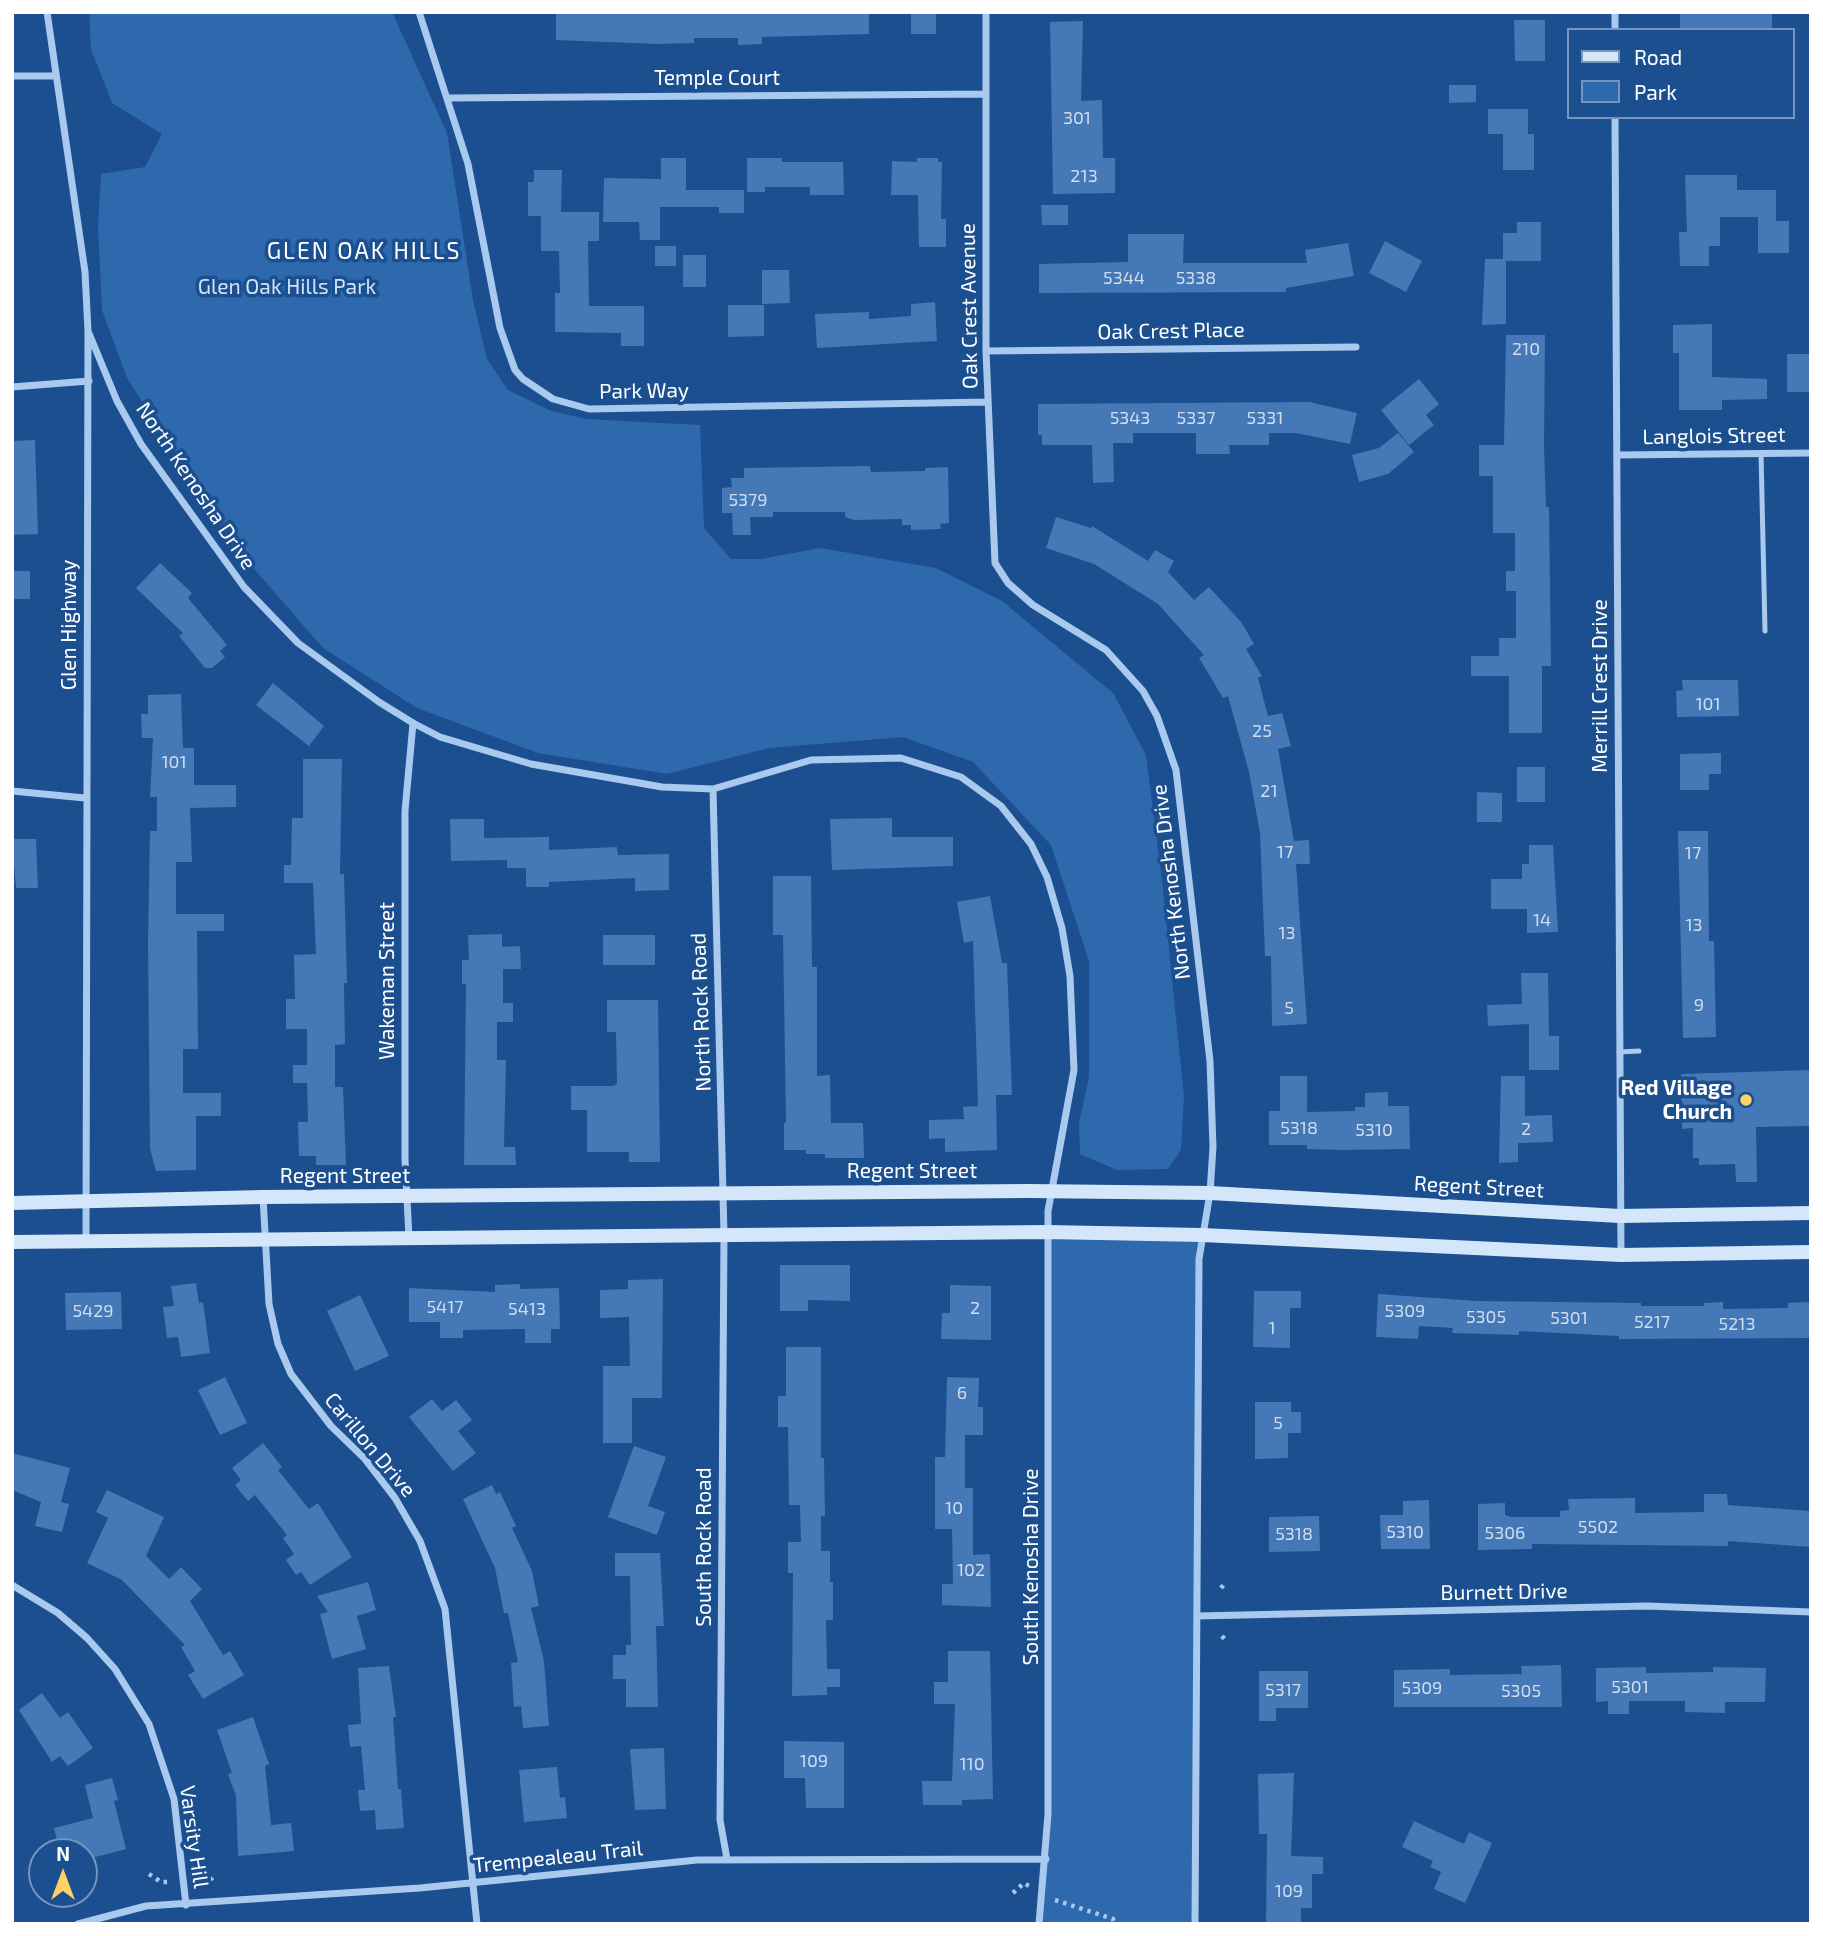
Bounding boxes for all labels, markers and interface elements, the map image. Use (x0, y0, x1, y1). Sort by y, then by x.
legend (1568, 28, 1795, 119)
text: Road (1634, 44, 1682, 69)
street label: Temple Court (654, 65, 780, 91)
text: Park (1634, 79, 1677, 104)
house number: 301 (1063, 107, 1091, 129)
house number: 213 (1070, 165, 1098, 187)
street label: Oak Crest Avenue (955, 223, 983, 389)
district label: GLEN OAK HILLS (268, 237, 460, 265)
house number: 5344 (1103, 267, 1145, 289)
house number: 5338 (1176, 267, 1216, 289)
park label: Glen Oak Hills Park (198, 274, 376, 300)
street label: Oak Crest Place (1097, 317, 1245, 345)
house number: 210 (1512, 338, 1540, 360)
street label: Park Way (599, 378, 689, 404)
street label: North Kenosha Drive (131, 397, 261, 575)
house number: 5343 (1110, 407, 1150, 429)
house number: 5337 (1177, 407, 1215, 429)
house number: 5331 (1247, 407, 1283, 429)
street label: Langlois Street (1642, 422, 1786, 450)
house number: 5379 (728, 489, 768, 511)
street label: Glen Highway (56, 560, 82, 690)
street label: Merrill Crest Drive (1587, 599, 1613, 773)
house number: 101 (1695, 693, 1721, 715)
house number: 25 (1252, 720, 1272, 742)
house number: 101 (161, 751, 187, 773)
house number: 21 (1260, 780, 1278, 802)
street label: North Kenosha Drive (1147, 783, 1195, 981)
house number: 17 (1277, 841, 1293, 863)
house number: 17 (1685, 842, 1701, 864)
street label: Wakeman Street (374, 902, 400, 1060)
house number: 14 (1533, 909, 1551, 931)
house number: 13 (1685, 914, 1703, 936)
house number: 13 (1278, 922, 1296, 944)
street label: North Rock Road (686, 932, 716, 1092)
house number: 9 (1694, 994, 1704, 1016)
house number: 5 (1284, 997, 1294, 1019)
place label: Red Village Church (1621, 1075, 1732, 1125)
marker: Red Village Church (1738, 1092, 1754, 1108)
house number: 5318 (1280, 1117, 1318, 1139)
house number: 2 (1521, 1118, 1531, 1140)
house number: 5310 (1355, 1119, 1393, 1141)
street label: Regent Street (847, 1158, 977, 1184)
street label: Regent Street (280, 1163, 410, 1189)
street label: Regent Street (1413, 1171, 1545, 1203)
house number: 5417 (426, 1296, 464, 1318)
house number: 2 (970, 1297, 980, 1319)
house number: 5413 (508, 1298, 546, 1320)
house number: 5429 (72, 1300, 114, 1322)
house number: 5309 (1385, 1300, 1425, 1322)
house number: 5305 (1466, 1306, 1506, 1328)
house number: 5301 (1550, 1307, 1588, 1329)
house number: 5217 (1634, 1311, 1670, 1333)
house number: 5213 (1719, 1313, 1755, 1335)
house number: 1 (1268, 1317, 1276, 1339)
house number: 6 (957, 1382, 967, 1404)
street label: Carillon Drive (319, 1388, 421, 1502)
house number: 5 (1273, 1412, 1283, 1434)
street label: South Rock Road (691, 1467, 717, 1627)
street label: South Kenosha Drive (1018, 1468, 1044, 1666)
house number: 10 (945, 1497, 963, 1519)
house number: 5502 (1578, 1516, 1618, 1538)
house number: 5310 (1386, 1521, 1424, 1543)
house number: 5306 (1485, 1522, 1525, 1544)
house number: 5318 (1275, 1523, 1313, 1545)
house number: 102 (957, 1559, 985, 1581)
street label: Burnett Drive (1440, 1578, 1568, 1606)
house number: 5301 (1611, 1676, 1649, 1698)
house number: 5309 (1402, 1677, 1442, 1699)
house number: 5317 (1265, 1679, 1301, 1701)
house number: 5305 (1501, 1680, 1541, 1702)
house number: 109 (800, 1750, 828, 1772)
house number: 110 (959, 1753, 985, 1775)
street label: Varsity Hill (174, 1784, 214, 1890)
street label: Trempealeau Trail (472, 1836, 644, 1878)
north arrow (28, 1838, 98, 1908)
text: N (56, 1842, 70, 1865)
house number: 109 (1275, 1880, 1303, 1902)

